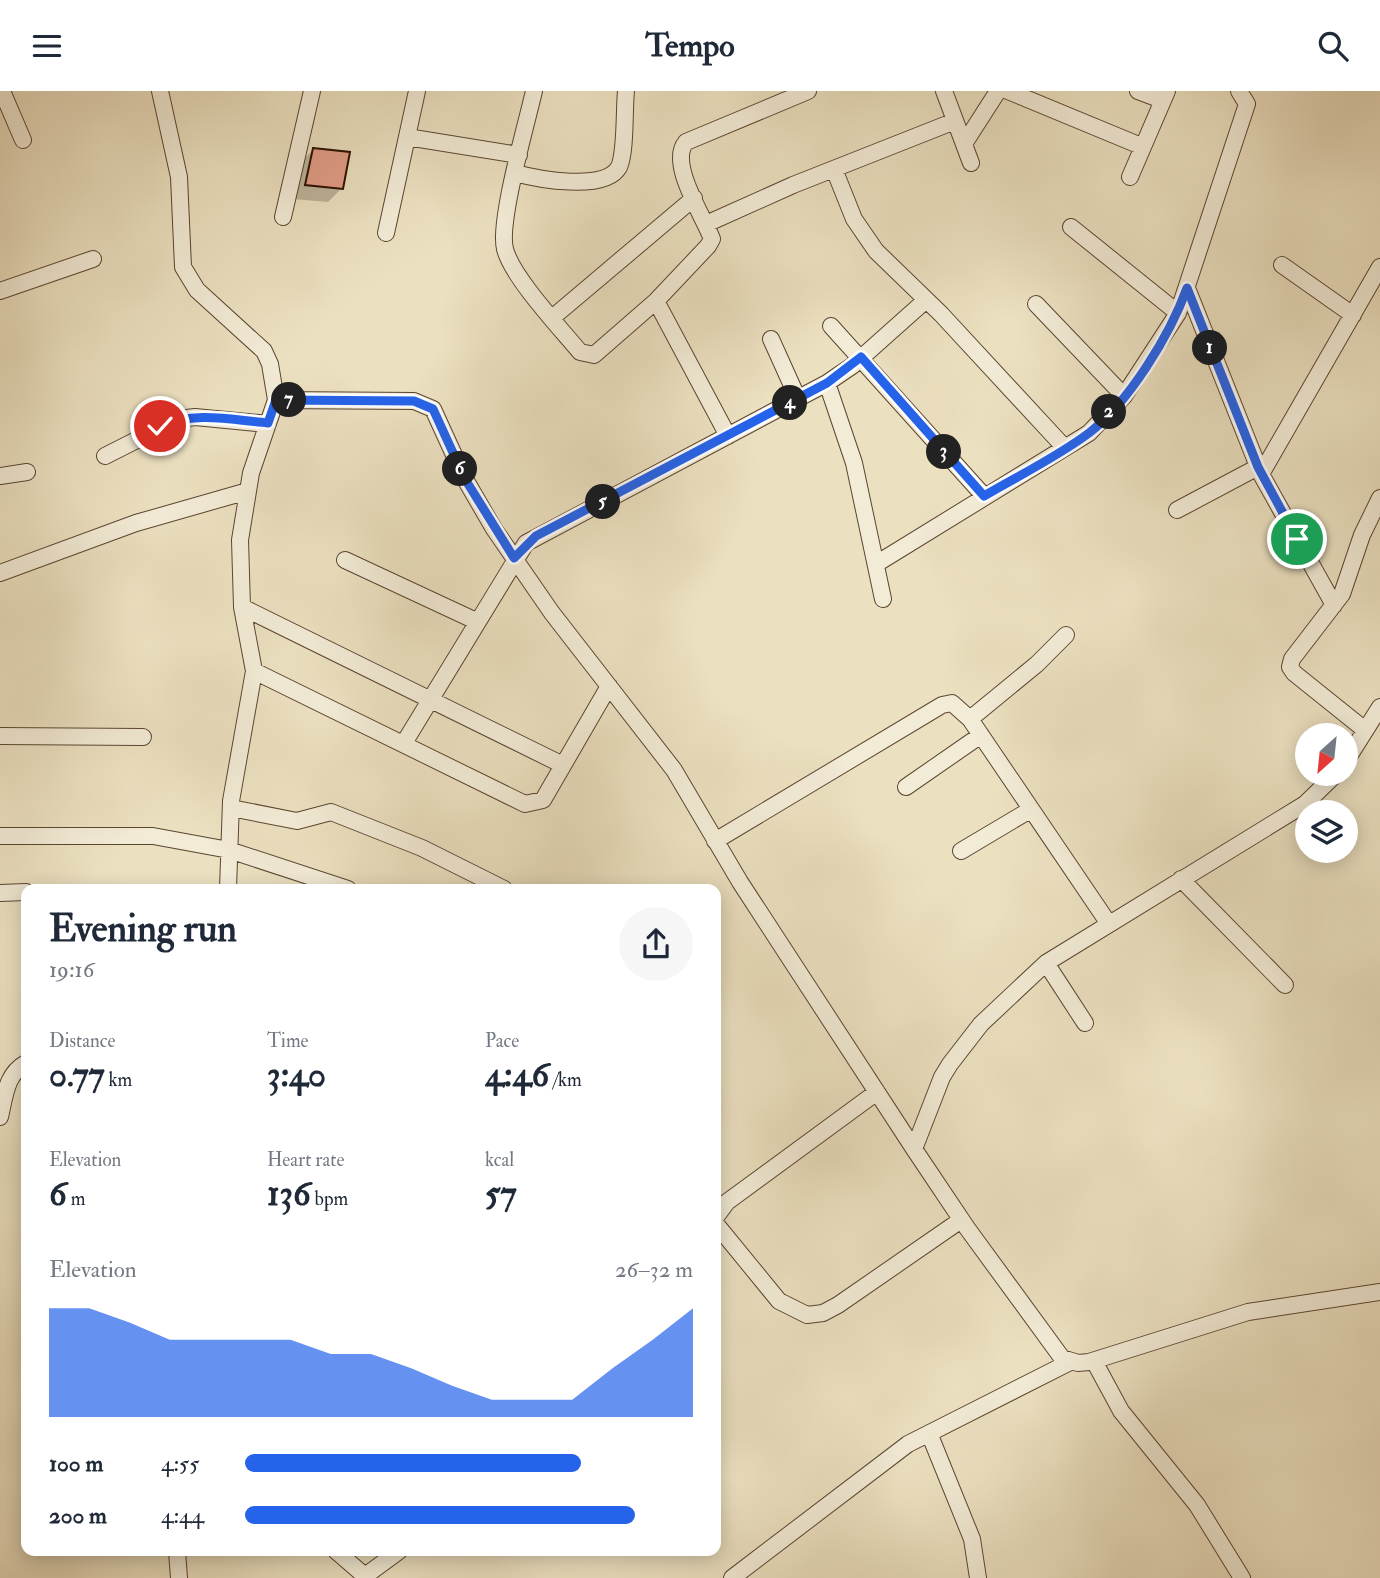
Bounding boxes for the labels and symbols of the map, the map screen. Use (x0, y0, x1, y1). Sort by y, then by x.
pin: 1 (1192, 331, 1228, 365)
pin: 7 (272, 383, 306, 417)
pin: 4 (772, 385, 808, 421)
pin: 2 (1092, 395, 1126, 429)
pin (130, 396, 190, 456)
pin: 3 (926, 435, 962, 469)
pin: 6 (442, 451, 477, 487)
pin: 5 (586, 485, 620, 519)
pin (1267, 509, 1327, 569)
north arrow (1295, 723, 1358, 786)

